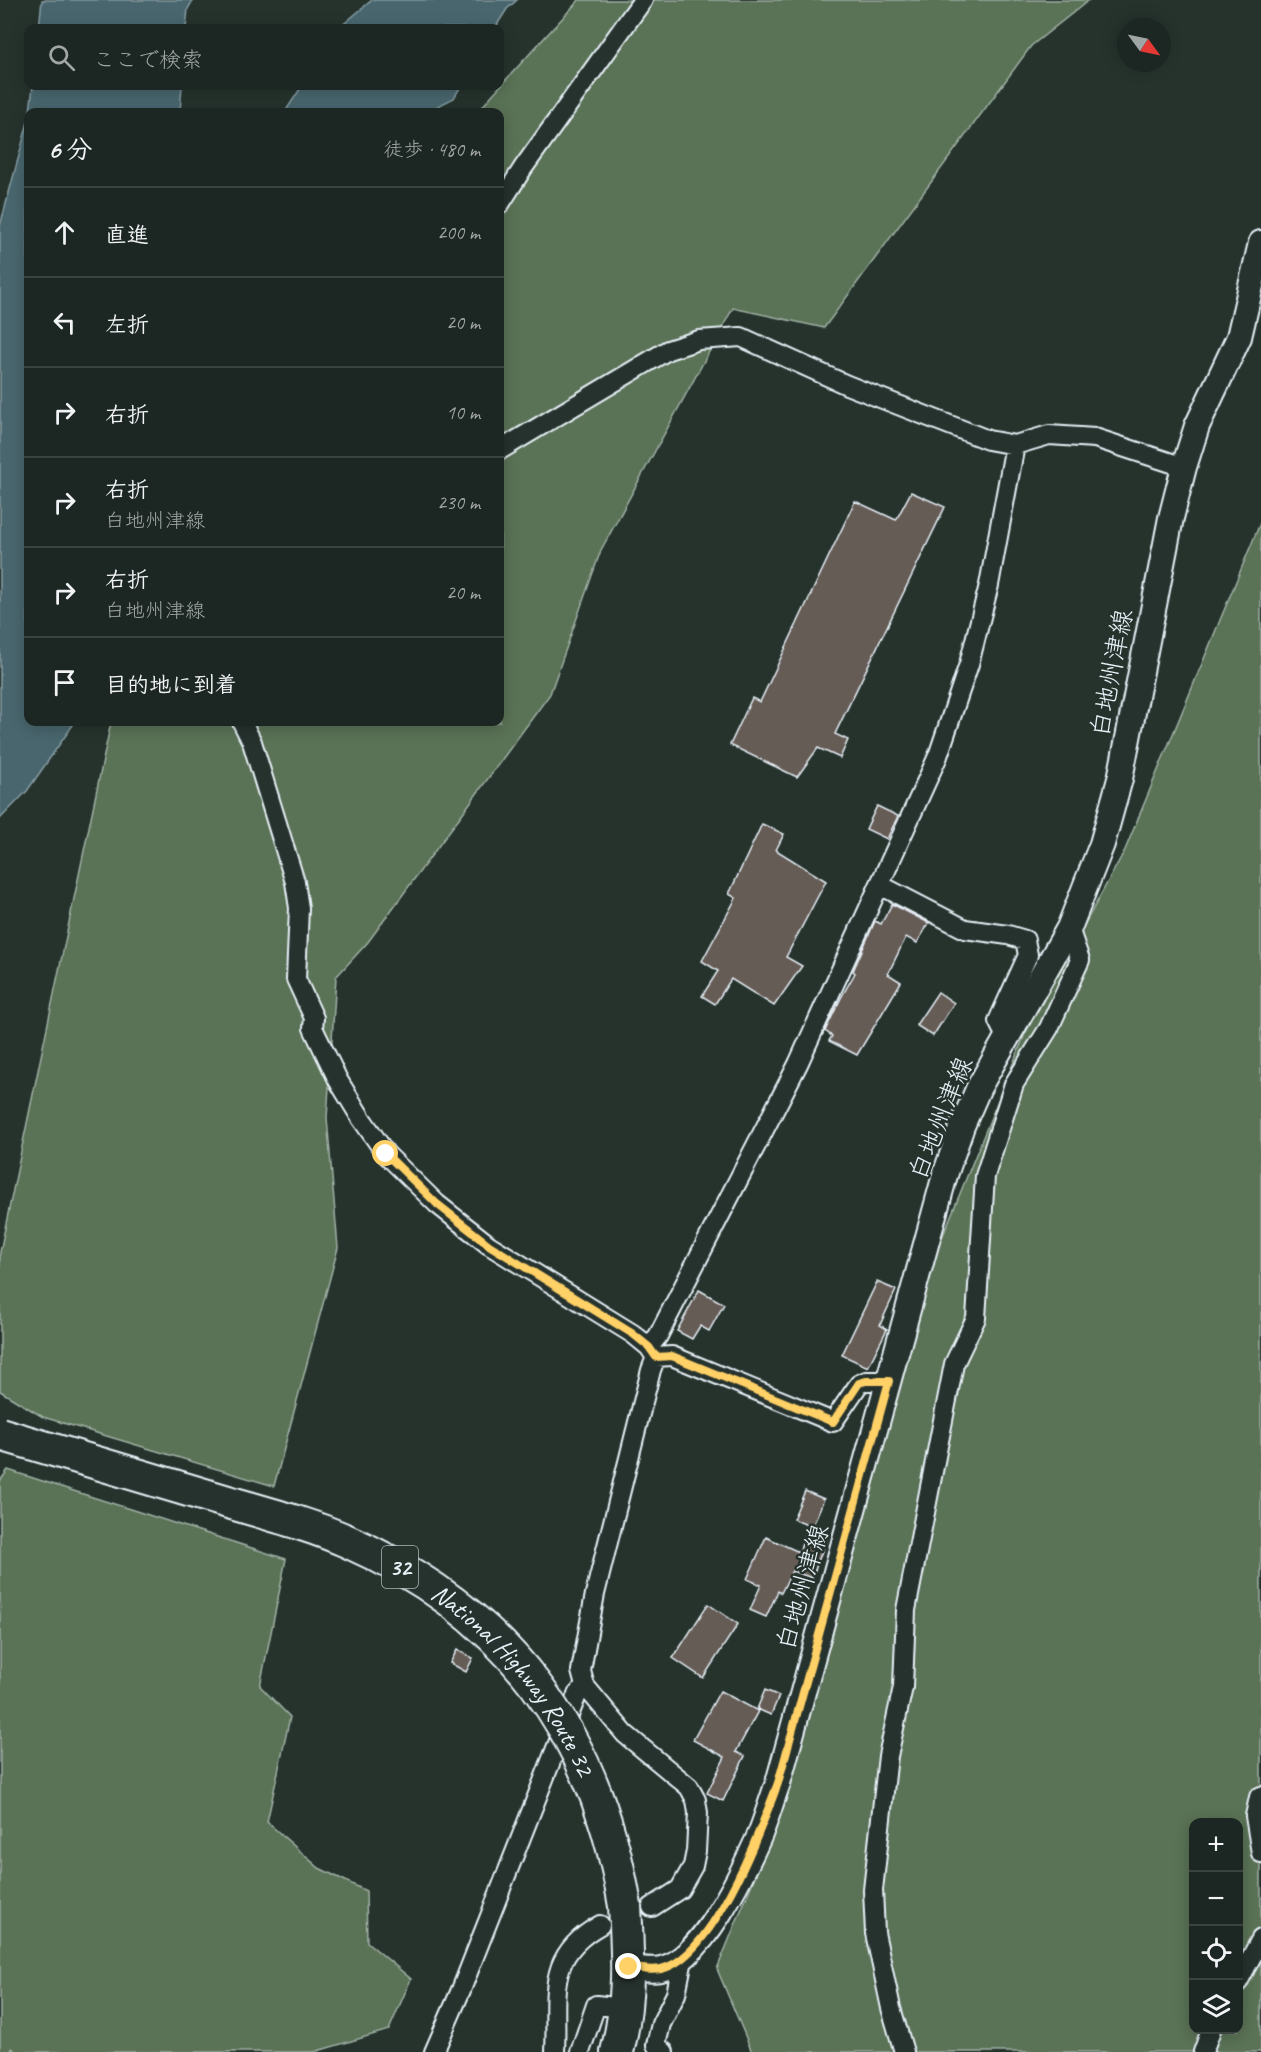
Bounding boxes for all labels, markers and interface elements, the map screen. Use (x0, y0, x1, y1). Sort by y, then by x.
north arrow (1117, 18, 1171, 72)
search box (24, 24, 504, 90)
icon: search (45, 41, 78, 74)
text: ここで検索 (93, 46, 203, 74)
text: 6 分 (48, 133, 93, 166)
text: 徒歩 · 480 m (384, 137, 480, 162)
icon: ahead (48, 216, 81, 249)
text: 200 m (437, 220, 480, 245)
text: 直進 (105, 221, 149, 249)
icon: left (48, 306, 81, 339)
text: 20 m (446, 310, 480, 335)
text: 左折 (105, 311, 149, 339)
icon: right (48, 396, 81, 429)
text: 10 m (446, 400, 480, 425)
text: 右折 (105, 401, 149, 429)
text: 右折 (105, 476, 149, 504)
icon: right (48, 486, 81, 519)
text: 230 m (437, 490, 480, 515)
text: 白地州津線 (105, 508, 205, 533)
text: 右折 (105, 566, 149, 594)
icon: right (48, 576, 81, 609)
text: 20 m (446, 580, 480, 605)
text: 白地州津線 (105, 598, 205, 623)
street label: 白地州津線 (1083, 606, 1140, 740)
icon: arrive (48, 666, 81, 699)
text: 目的地に到着 (105, 671, 237, 699)
street label: 白地州津線 (901, 1052, 980, 1185)
route start (372, 1140, 398, 1166)
street label: 白地州津線 (769, 1520, 836, 1654)
road number: 32 (382, 1546, 418, 1588)
street label: National Highway Route 32 (425, 1576, 603, 1783)
map controls (1189, 1818, 1243, 2034)
button: + (1189, 1818, 1243, 1872)
button: − (1189, 1872, 1243, 1926)
button: locate (1189, 1926, 1243, 1980)
route end (615, 1953, 641, 1979)
button: layers (1189, 1980, 1243, 2034)

